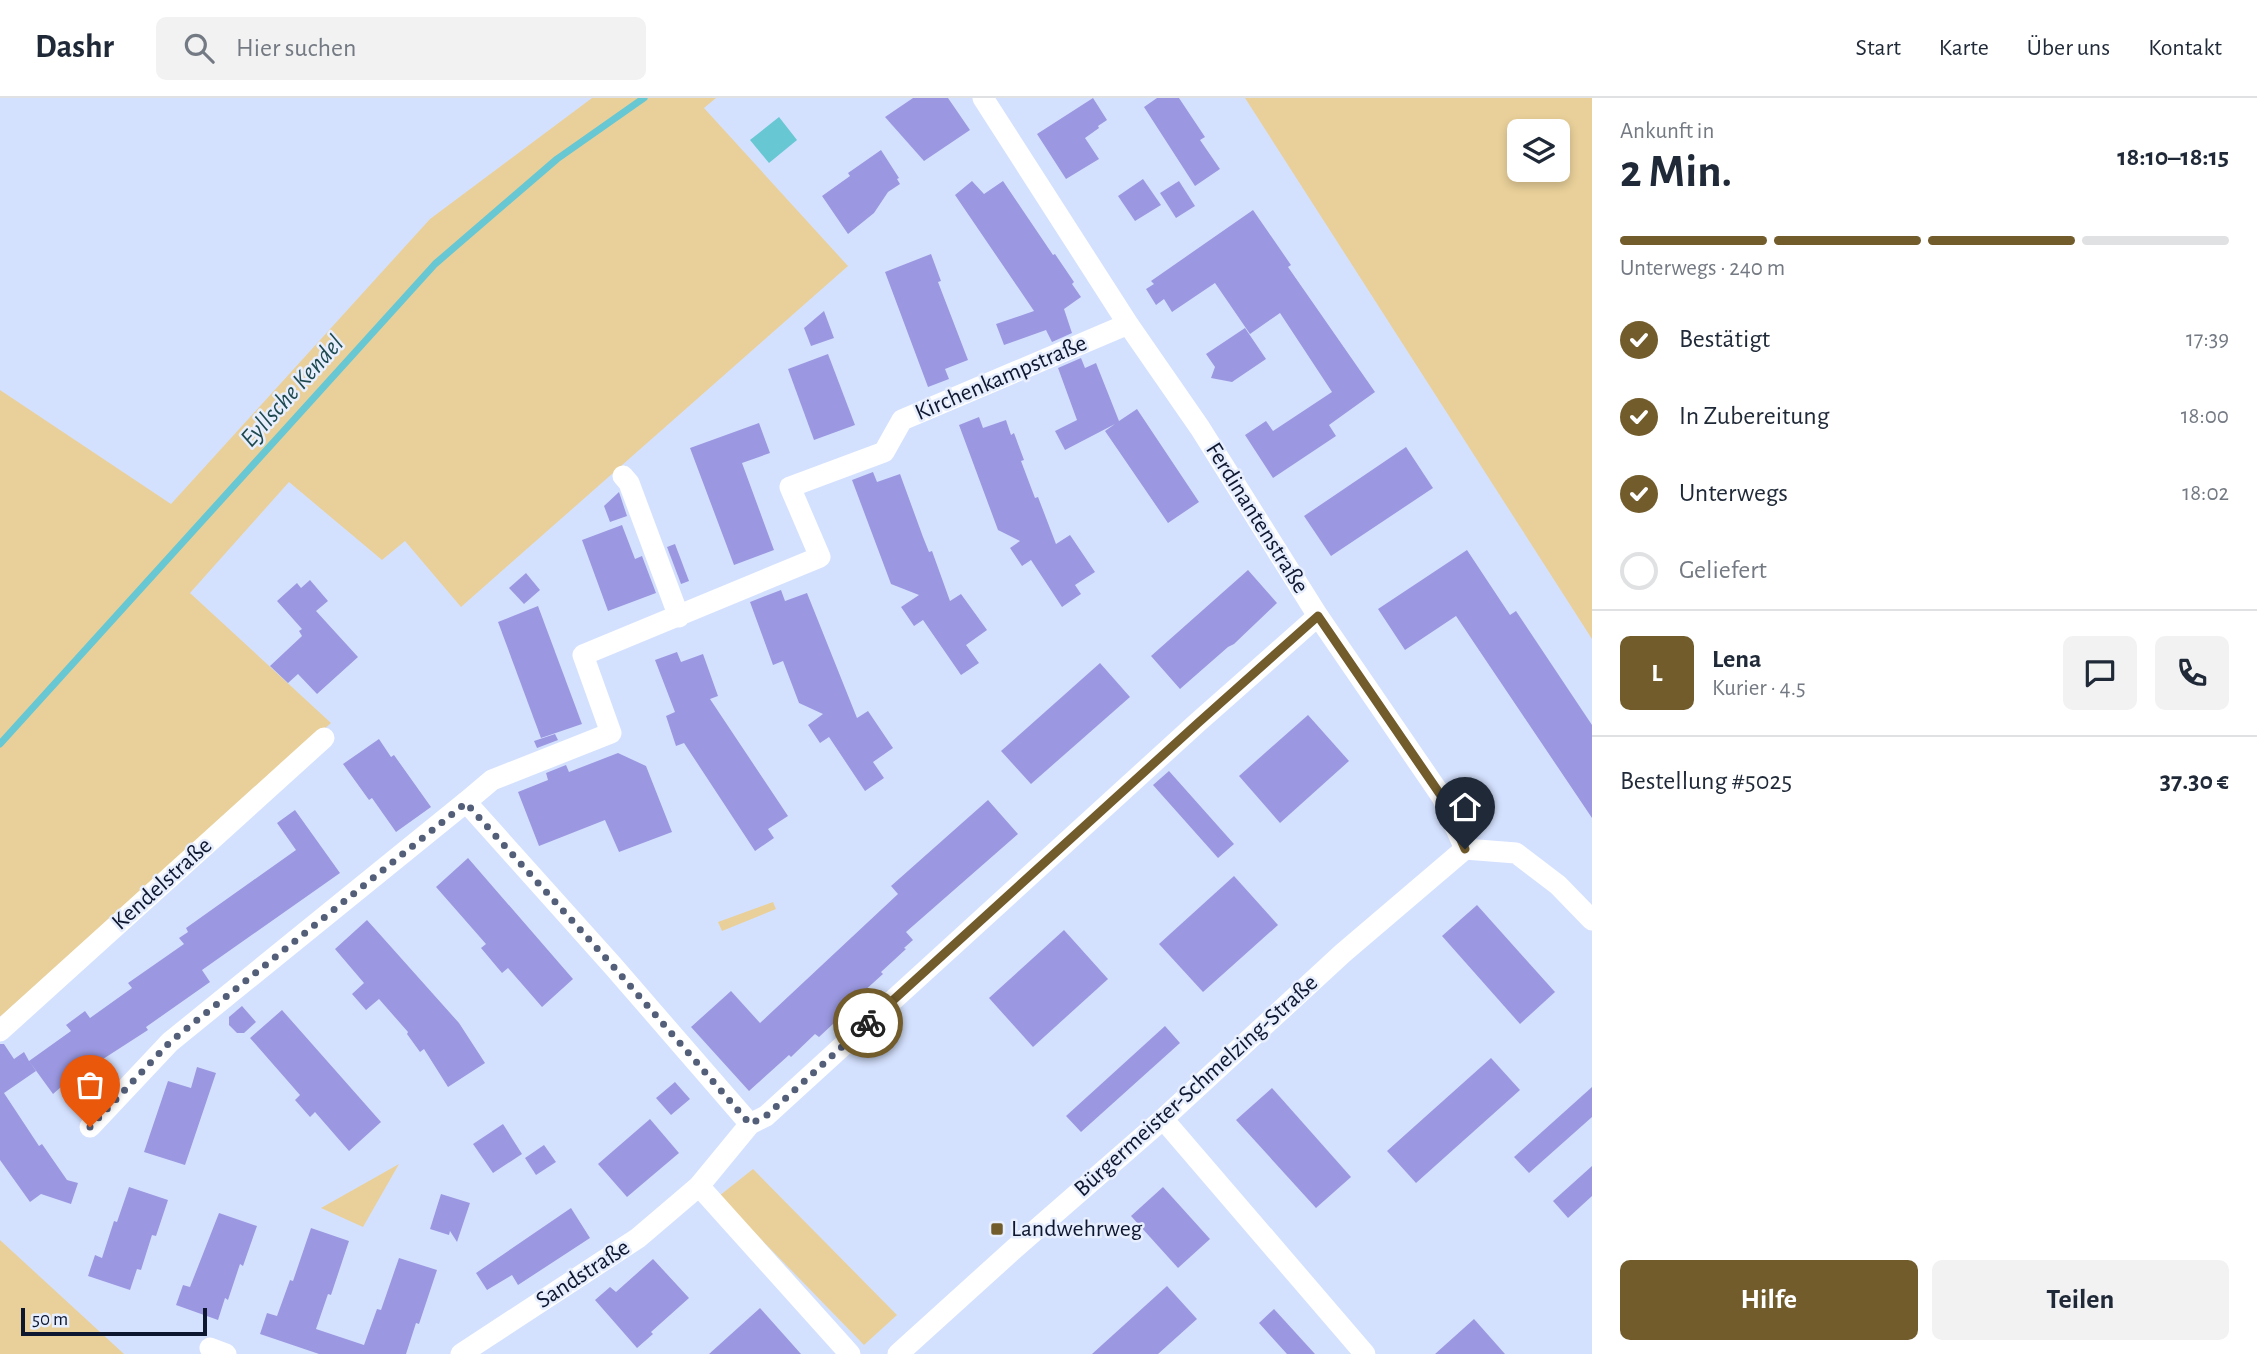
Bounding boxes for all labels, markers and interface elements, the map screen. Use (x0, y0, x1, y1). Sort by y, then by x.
search box (156, 17, 646, 80)
icon: search (180, 29, 218, 67)
text: Dashr (35, 31, 114, 64)
text: Hier suchen (236, 35, 356, 61)
text: Start (1856, 36, 1901, 60)
text: Karte (1939, 36, 1989, 60)
text: Über uns (2027, 36, 2110, 60)
text: Kontakt (2148, 36, 2222, 60)
map controls (1507, 119, 1570, 182)
button: layers (1507, 119, 1570, 182)
text: Ankunft in (1620, 120, 1714, 143)
text: 18:10–18:15 (2117, 144, 2229, 170)
text: 2 Min. (1620, 149, 1732, 195)
text: Unterwegs · 240 m (1620, 257, 1785, 280)
icon: check (1620, 321, 1658, 359)
text: Bestätigt (1679, 326, 1770, 352)
text: 17:39 (2186, 328, 2229, 351)
water label: Eyllsche Kendel (235, 330, 349, 452)
street label: Kirchenkampstraße (912, 331, 1090, 425)
icon: check (1620, 398, 1658, 436)
text: In Zubereitung (1679, 403, 1829, 429)
text: 18:00 (2181, 405, 2229, 428)
street label: Ferdinantenstraße (1201, 439, 1313, 597)
icon: check (1620, 475, 1658, 513)
text: Unterwegs (1679, 480, 1788, 506)
text: 18:02 (2182, 482, 2229, 505)
text: Geliefert (1679, 557, 1767, 583)
button: chat (2063, 636, 2137, 710)
button: phone (2155, 636, 2229, 710)
text: Lena (1712, 646, 1762, 672)
text: L (1651, 660, 1663, 686)
text: Kurier · 4.5 (1712, 677, 1806, 700)
text: Bestellung #5025 (1620, 768, 1792, 794)
text: 37.30 € (2160, 768, 2229, 794)
pin (1435, 777, 1495, 849)
icon: home (1446, 788, 1484, 826)
street label: Kendelstraße (108, 833, 216, 935)
street label: Bürgermeister-Schmelzing-Straße (1070, 971, 1322, 1201)
courier (833, 988, 903, 1058)
icon: bike (849, 1004, 887, 1042)
pin (60, 1055, 120, 1127)
icon: bag (71, 1066, 109, 1104)
place label: Landwehrweg (1011, 1217, 1142, 1241)
marker: Landwehrweg (989, 1221, 1005, 1237)
street label: Sandstraße (532, 1235, 634, 1313)
button: Hilfe (1620, 1260, 1918, 1340)
button: Teilen (1932, 1260, 2229, 1340)
scale bar (21, 1305, 206, 1337)
text: 50 m (32, 1310, 68, 1329)

